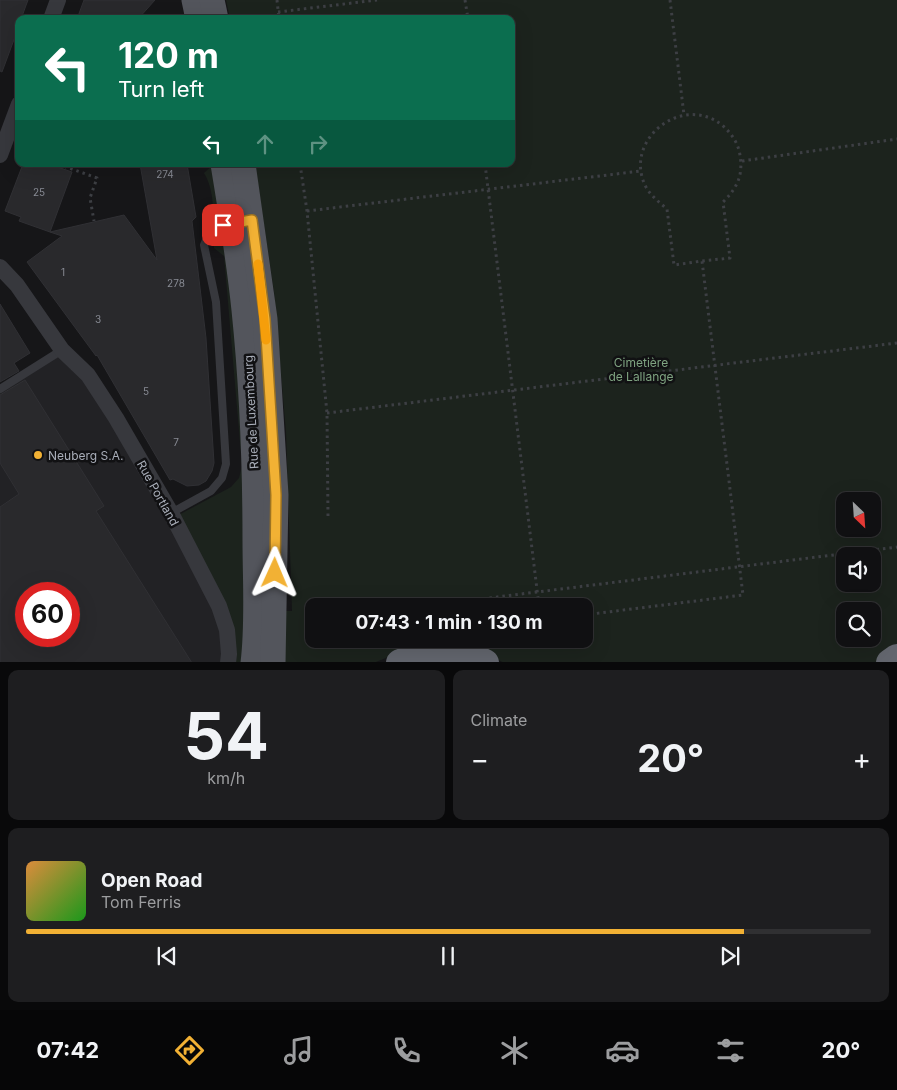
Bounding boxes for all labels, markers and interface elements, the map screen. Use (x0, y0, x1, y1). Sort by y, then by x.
text: 120 m (118, 34, 219, 76)
icon: left (35, 35, 100, 100)
text: Turn left (118, 76, 204, 102)
icon: left (198, 130, 226, 158)
icon: ahead (251, 130, 279, 158)
icon: right (304, 130, 332, 158)
house number: 274 (156, 168, 174, 180)
house number: 25 (33, 186, 45, 198)
pin (202, 204, 244, 246)
icon: arrive (209, 211, 237, 239)
house number: 1 (61, 266, 65, 278)
house number: 278 (167, 277, 185, 289)
house number: 3 (95, 313, 101, 325)
street label: Rue de Luxembourg (241, 355, 261, 469)
park label: Cimetière de Lallange (608, 355, 674, 384)
house number: 5 (143, 385, 149, 397)
house number: 7 (173, 436, 179, 448)
place label: Neuberg S.A. (48, 448, 123, 463)
marker: Neuberg S.A. (32, 449, 44, 461)
street label: Rue Portland (134, 458, 182, 528)
north arrow (836, 492, 881, 538)
map controls (836, 492, 881, 647)
position arrow (248, 546, 300, 598)
button: sound (836, 547, 881, 592)
speed limit sign: 60 (15, 582, 80, 647)
button: search (836, 602, 881, 647)
text: 07:43 · 1 min · 130 m (355, 611, 543, 634)
text: 54 (183, 696, 269, 775)
text: Climate (471, 710, 527, 730)
text: 20° (637, 735, 704, 781)
text: − (471, 742, 489, 776)
text: + (852, 742, 871, 776)
text: km/h (207, 768, 245, 788)
text: Open Road (101, 869, 202, 892)
text: Tom Ferris (101, 892, 181, 912)
icon: previous (153, 942, 181, 970)
icon: pause (434, 942, 462, 970)
icon: next (716, 942, 744, 970)
icon: directions (172, 1033, 207, 1068)
icon: music (281, 1033, 316, 1068)
icon: phone (389, 1033, 424, 1068)
icon: climate (497, 1033, 532, 1068)
icon: car (605, 1033, 640, 1068)
icon: filters (713, 1033, 748, 1068)
text: 07:42 (37, 1037, 99, 1063)
text: 20° (822, 1037, 860, 1063)

